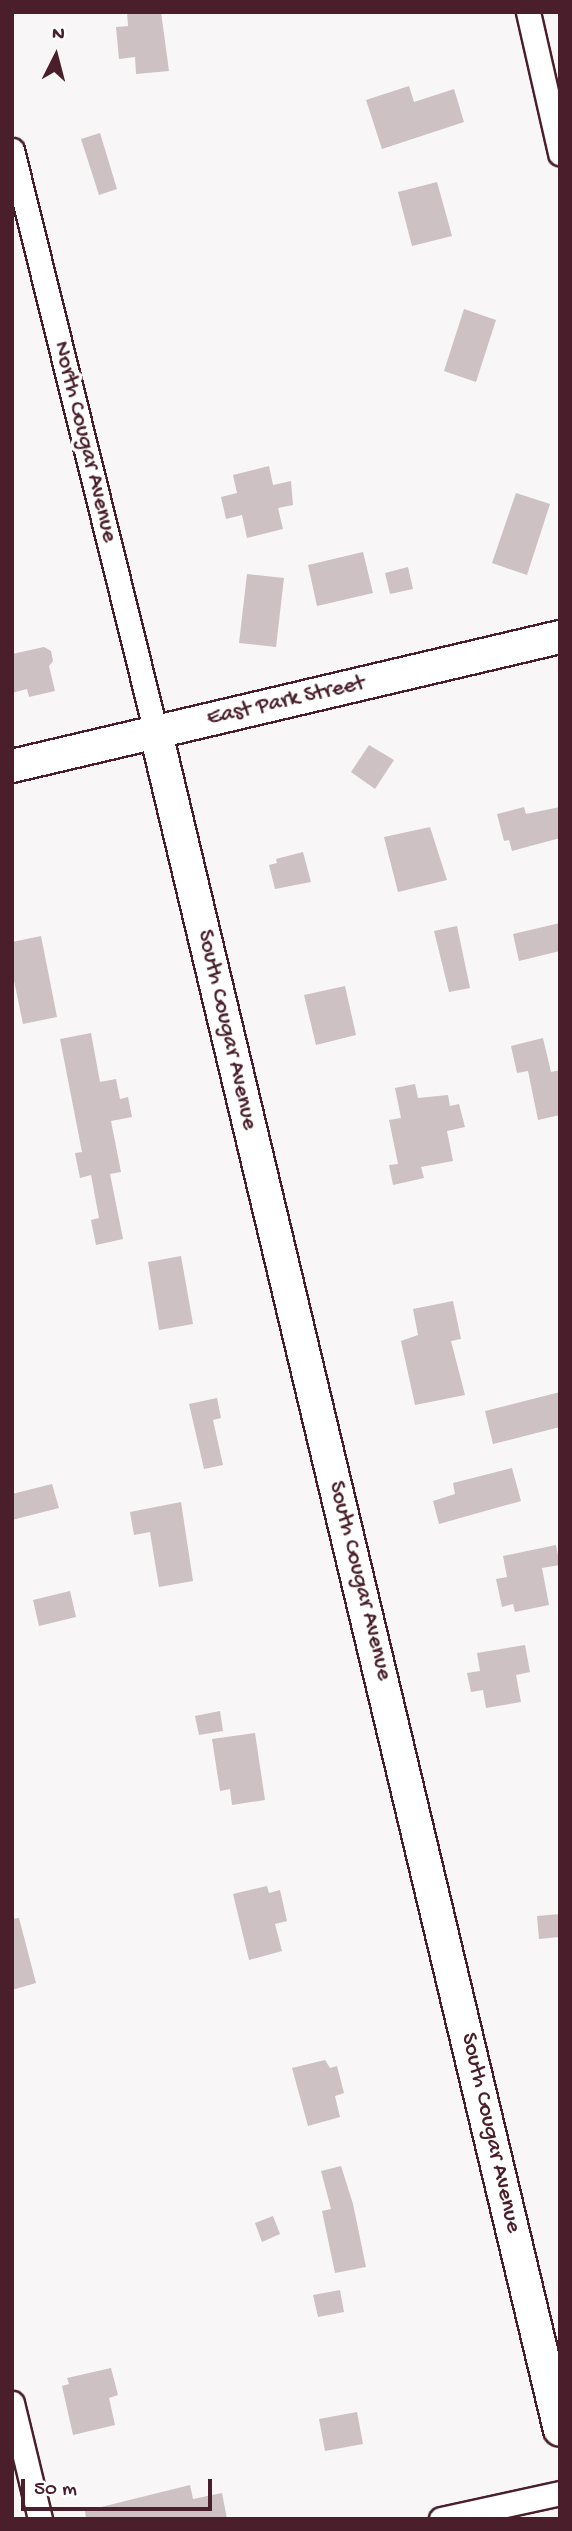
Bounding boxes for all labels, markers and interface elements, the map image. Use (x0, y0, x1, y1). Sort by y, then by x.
north arrow (21, 21, 91, 91)
text: N (51, 23, 66, 47)
street label: North Cougar Avenue (46, 339, 122, 545)
street label: East Park Street (204, 670, 368, 734)
street label: South Cougar Avenue (190, 927, 262, 1133)
street label: South Cougar Avenue (321, 1478, 397, 1684)
street label: South Cougar Avenue (454, 2030, 526, 2236)
scale bar (24, 2464, 215, 2508)
text: 50 m (34, 2478, 77, 2503)

